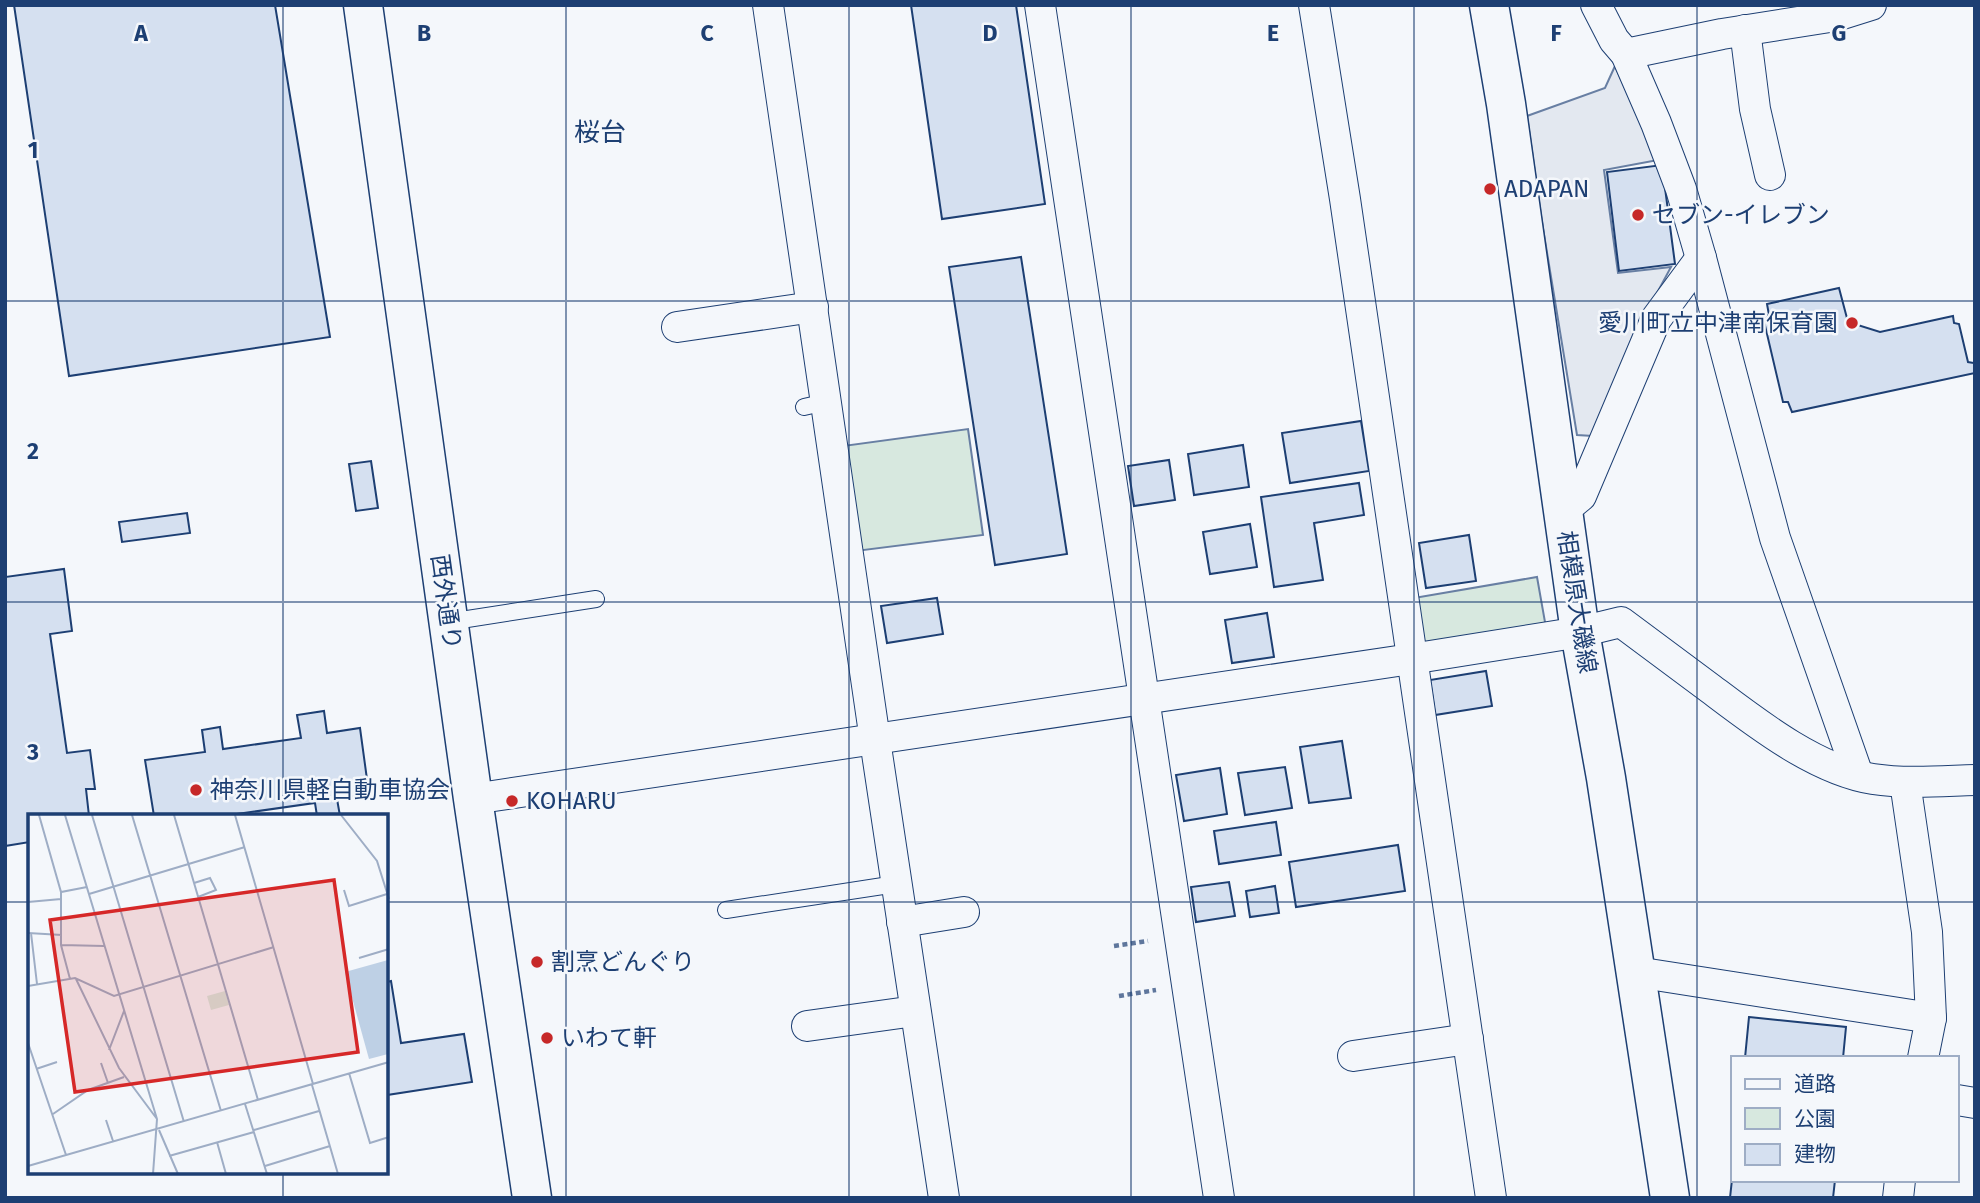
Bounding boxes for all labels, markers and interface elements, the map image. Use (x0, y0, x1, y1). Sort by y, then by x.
text: A (133, 19, 148, 47)
text: B (417, 19, 431, 47)
text: C (700, 19, 714, 47)
text: D (983, 19, 998, 47)
text: E (1267, 19, 1279, 47)
text: F (1550, 19, 1562, 47)
text: G (1832, 19, 1846, 47)
district label: 桜台 (574, 117, 626, 148)
text: 1 (28, 136, 38, 164)
place label: ADAPAN (1504, 175, 1589, 203)
marker: ADAPAN (1482, 181, 1498, 197)
place label: セブン-イレブン (1652, 201, 1830, 229)
marker: セブン-イレブン (1630, 207, 1646, 223)
place label: 愛川町立中津南保育園 (1598, 309, 1838, 337)
marker: 愛川町立中津南保育園 (1844, 315, 1860, 331)
text: 2 (27, 437, 39, 465)
street label: 相模原大磯線 (1552, 529, 1602, 675)
street label: 西外通り (425, 553, 467, 651)
text: 3 (26, 738, 39, 766)
place label: 神奈川県軽自動車協会 (210, 776, 450, 804)
marker: 神奈川県軽自動車協会 (188, 782, 204, 798)
place label: KOHARU (526, 787, 617, 815)
marker: KOHARU (504, 793, 520, 809)
inset map (28, 814, 388, 1175)
place label: 割烹どんぐり (551, 948, 695, 976)
marker: 割烹どんぐり (529, 954, 545, 970)
place label: いわて軒 (561, 1024, 657, 1052)
marker: いわて軒 (539, 1030, 555, 1046)
legend (1731, 1056, 1959, 1182)
text: 道路 (1794, 1071, 1836, 1097)
text: 公園 (1794, 1106, 1836, 1132)
text: 建物 (1794, 1141, 1836, 1167)

